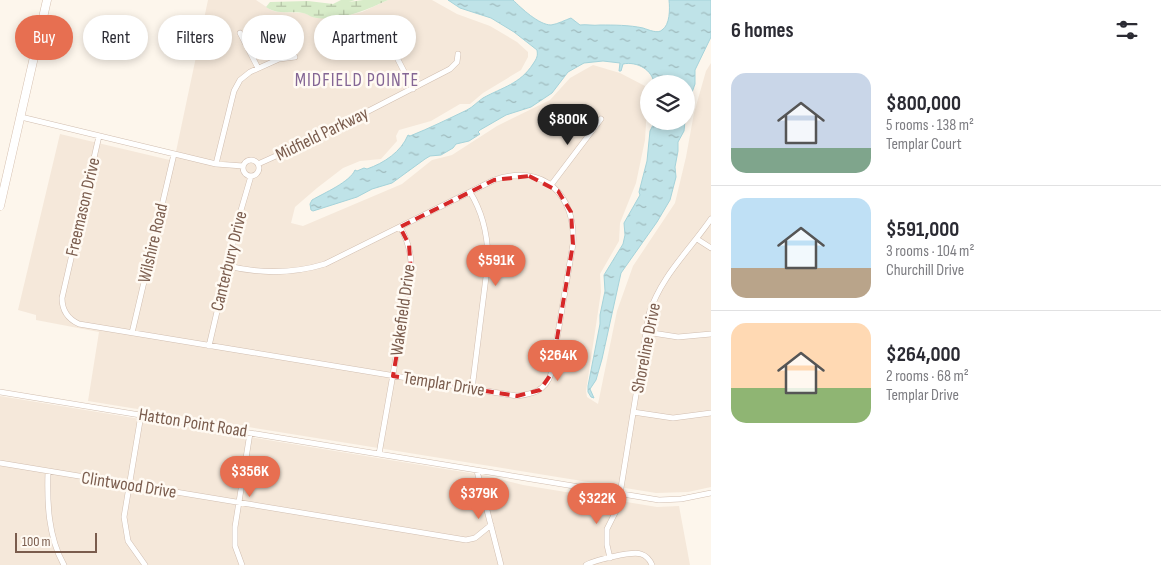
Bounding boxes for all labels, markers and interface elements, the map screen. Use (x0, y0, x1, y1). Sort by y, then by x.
chip: Buy (15, 15, 73, 60)
chip: Rent (83, 15, 148, 60)
chip: Filters (158, 15, 232, 60)
chip: New (242, 15, 304, 60)
chip: Apartment (314, 15, 416, 60)
icon: filters (1113, 16, 1141, 44)
text: 6 homes (731, 18, 794, 43)
district label: MIDFIELD POINTE (295, 69, 419, 92)
map controls (640, 75, 695, 130)
button: layers (640, 75, 695, 130)
text: $800,000 (886, 91, 961, 116)
icon: home (771, 93, 831, 153)
street label: Midfield Parkway (272, 103, 372, 165)
pin: $800K (533, 104, 603, 146)
text: $800K (549, 110, 587, 129)
text: 5 rooms · 138 m² (886, 116, 974, 135)
text: Templar Court (886, 135, 962, 154)
street label: Freemason Drive (61, 156, 105, 258)
street label: Wilshire Road (134, 201, 172, 285)
street label: Canterbury Drive (206, 209, 252, 313)
text: $591,000 (886, 217, 959, 242)
icon: home (771, 218, 831, 278)
text: 3 rooms · 104 m² (886, 242, 974, 261)
pin: $591K (461, 244, 531, 287)
text: $591K (477, 251, 515, 270)
text: Churchill Drive (886, 261, 964, 280)
street label: Wakefield Drive (386, 263, 420, 357)
street label: Shoreline Drive (627, 301, 665, 395)
pin: $264K (523, 340, 593, 382)
text: $264,000 (886, 342, 960, 367)
icon: home (771, 343, 831, 403)
text: $264K (539, 346, 577, 365)
street label: Templar Drive (402, 367, 486, 401)
text: 2 rooms · 68 m² (886, 367, 969, 386)
text: Templar Drive (886, 386, 959, 405)
street label: Hatton Point Road (137, 404, 249, 442)
pin: $356K (215, 456, 285, 498)
text: $356K (231, 462, 269, 481)
street label: Clintwood Drive (80, 467, 178, 503)
pin: $379K (444, 478, 514, 520)
pin: $322K (562, 482, 632, 525)
text: $379K (460, 484, 498, 503)
text: $322K (578, 489, 616, 508)
scale bar (15, 530, 98, 553)
text: 100 m (22, 533, 51, 550)

